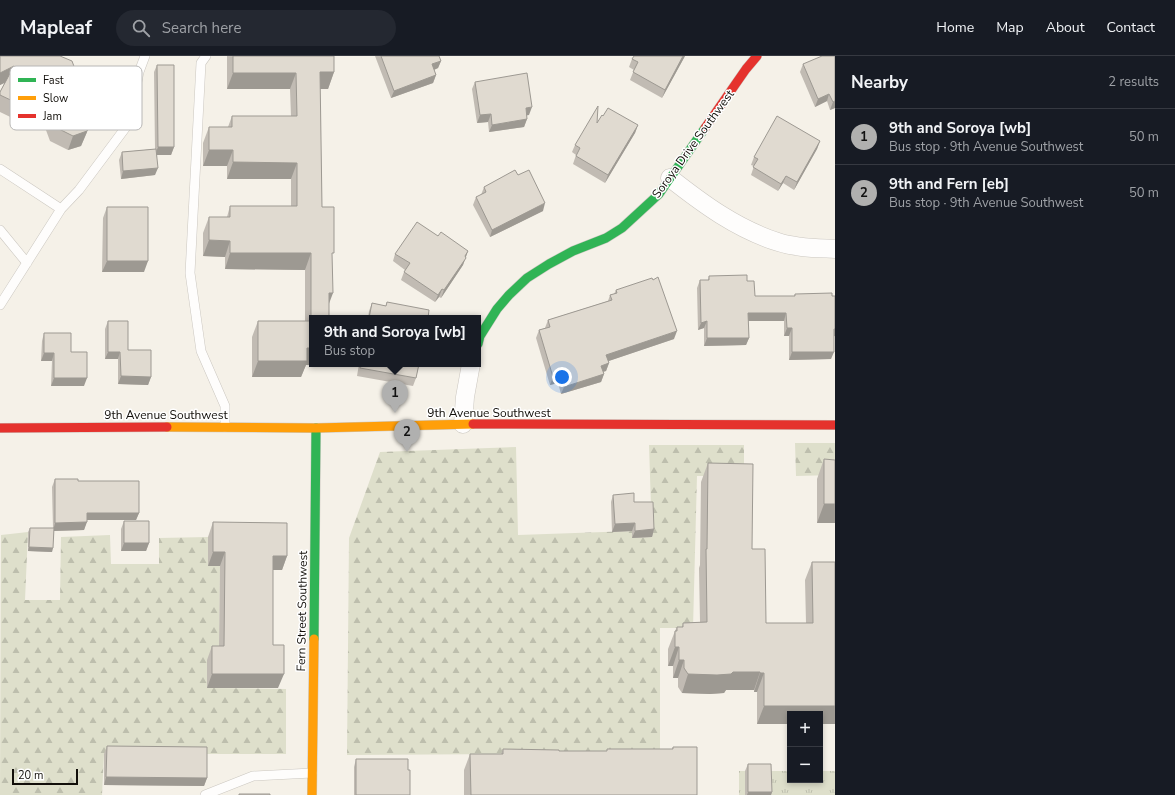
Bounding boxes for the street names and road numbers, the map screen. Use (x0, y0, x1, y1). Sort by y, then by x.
street label: Soroya Drive Southwest (648, 86, 738, 201)
street label: 9th Avenue Southwest (427, 405, 551, 421)
street label: 9th Avenue Southwest (104, 407, 228, 423)
street label: Fern Street Southwest (293, 550, 311, 672)

